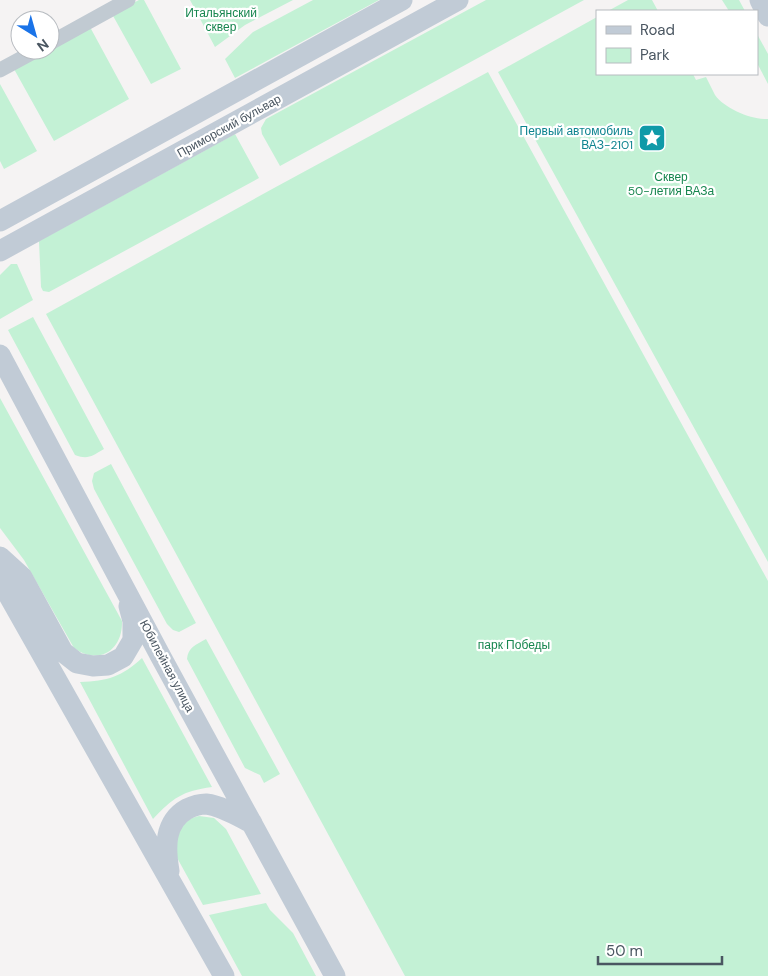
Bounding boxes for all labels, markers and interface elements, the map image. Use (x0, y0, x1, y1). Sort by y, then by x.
park label: Итальянский сквер (185, 5, 257, 35)
north arrow (10, 10, 60, 60)
legend (596, 10, 758, 75)
text: Road (640, 20, 675, 40)
text: N (33, 35, 52, 56)
text: Park (640, 45, 670, 65)
street label: Приморский бульвар (174, 91, 284, 161)
place label: Первый автомобиль ВАЗ-2101 (520, 123, 633, 153)
place icon: Первый автомобиль ВАЗ-2101 (637, 123, 667, 153)
park label: Сквер 50-летия ВАЗа (628, 169, 715, 199)
street label: Юбилейная улица (136, 617, 198, 715)
park label: парк Победы (478, 637, 550, 653)
scale bar (598, 934, 722, 966)
text: 50 m (606, 941, 643, 961)

